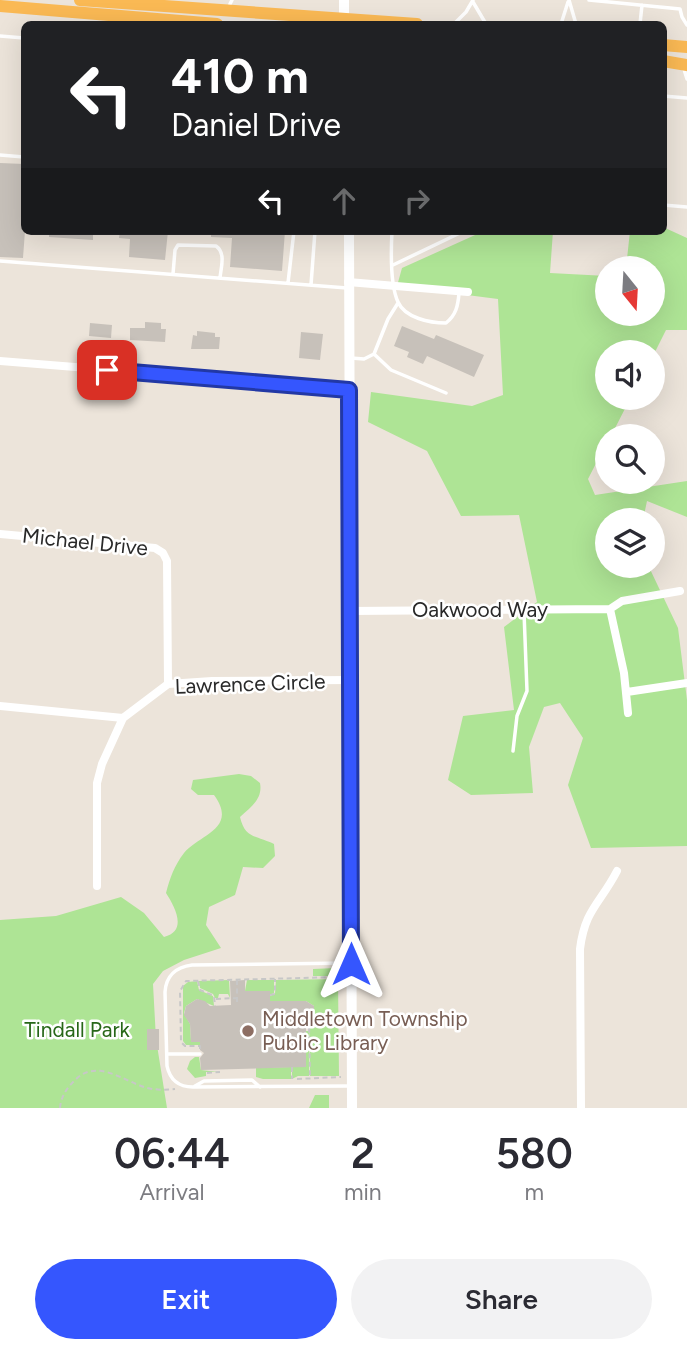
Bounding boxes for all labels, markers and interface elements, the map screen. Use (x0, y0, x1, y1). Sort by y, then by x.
text: 410 m (171, 46, 309, 105)
icon: left (56, 49, 147, 140)
text: Daniel Drive (171, 106, 341, 144)
icon: left (252, 182, 290, 220)
icon: ahead (325, 182, 363, 220)
icon: right (398, 182, 436, 220)
north arrow (595, 256, 665, 326)
map controls (595, 256, 665, 578)
pin (77, 340, 137, 400)
button: sound (595, 340, 665, 410)
icon: arrive (88, 351, 126, 389)
button: search (595, 424, 665, 494)
button: layers (595, 508, 665, 578)
street label: Michael Drive (21, 522, 149, 561)
street label: Oakwood Way (412, 597, 548, 622)
street label: Lawrence Circle (174, 668, 326, 699)
position arrow (314, 927, 388, 1001)
place label: Middletown Township Public Library (262, 1006, 468, 1055)
park label: Tindall Park (24, 1017, 131, 1042)
marker: Middletown Township Public Library (240, 1023, 256, 1039)
text: 06:44 (114, 1128, 230, 1179)
text: 2 (351, 1128, 375, 1179)
text: 580 (496, 1128, 573, 1179)
text: Arrival (140, 1178, 204, 1206)
text: min (344, 1178, 382, 1206)
text: m (525, 1178, 544, 1206)
button: Exit (35, 1259, 337, 1339)
button: Share (351, 1259, 652, 1339)

